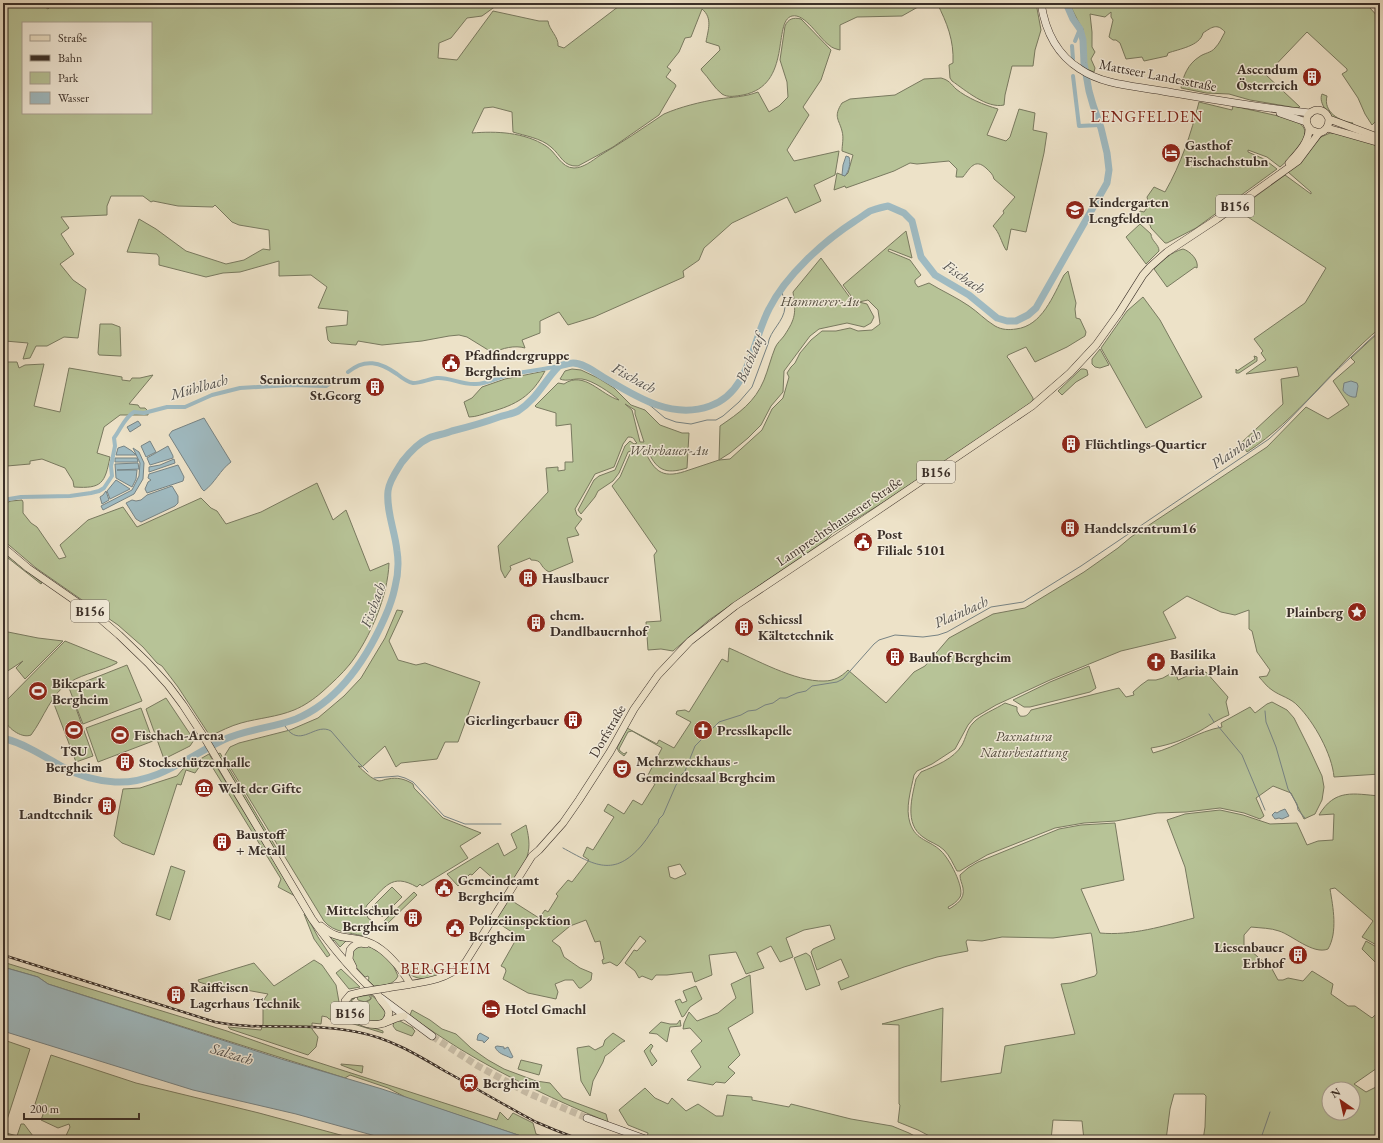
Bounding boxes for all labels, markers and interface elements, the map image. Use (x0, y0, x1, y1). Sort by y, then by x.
legend (22, 22, 152, 114)
text: Straße (58, 30, 87, 46)
text: Bahn (58, 50, 83, 66)
street label: Mattseer Landesstraße (1098, 55, 1219, 95)
place label: Ascendum Österreich (1236, 60, 1299, 94)
building icon: Ascendum Österreich (1301, 66, 1323, 88)
text: Park (58, 70, 79, 86)
text: Wasser (58, 90, 89, 106)
district label: LENGFELDEN (1090, 106, 1204, 127)
place label: Gasthof Fischachstubn (1185, 136, 1268, 170)
hotel icon: Gasthof Fischachstubn (1160, 142, 1182, 164)
place label: Kindergarten Lengfelden (1089, 193, 1169, 227)
road number: B156 (1216, 195, 1254, 217)
school or university icon: Kindergarten Lengfelden (1064, 199, 1086, 221)
water label: Fischach (939, 255, 990, 298)
park label: Hammerer-Au (779, 292, 860, 310)
water label: Bachlauf (730, 328, 770, 386)
place label: Pfadfindergruppe Bergheim (465, 346, 569, 380)
public building icon: Pfadfindergruppe Bergheim (440, 352, 462, 374)
water label: Fischach (608, 357, 660, 398)
water label: Mühlbach (167, 369, 231, 404)
place label: Seniorenzentrum St.Georg (260, 370, 362, 404)
building icon: Seniorenzentrum St.Georg (364, 376, 386, 398)
water label: Plainbach (1207, 424, 1265, 473)
building icon: Flüchtlings-Quartier (1060, 433, 1082, 455)
place label: Flüchtlings-Quartier (1085, 435, 1207, 453)
park label: Wehrbauer-Au (629, 441, 709, 459)
road number: B156 (917, 461, 955, 483)
street label: Lamprechtshausener Straße (773, 472, 906, 570)
building icon: Handelszentrum16 (1059, 517, 1081, 539)
place label: Handelszentrum16 (1084, 519, 1197, 537)
place label: Post Filiale 5101 (877, 525, 946, 559)
public building icon: Post Filiale 5101 (852, 531, 874, 553)
building icon: Hauslbauer (517, 567, 539, 589)
place label: Hauslbauer (542, 569, 609, 587)
water label: Fischach (355, 579, 390, 631)
water label: Plainbach (931, 591, 992, 632)
road number: B156 (71, 600, 109, 622)
place icon: Plainberg (1346, 601, 1368, 623)
place label: Plainberg (1286, 603, 1344, 621)
place label: ehem. Dandlbauernhof (550, 606, 649, 640)
place label: Schiessl Kältetechnik (758, 610, 834, 644)
building icon: ehem. Dandlbauernhof (525, 612, 547, 634)
building icon: Schiessl Kältetechnik (733, 616, 755, 638)
place label: Basilika Maria Plain (1170, 645, 1239, 679)
building icon: Bauhof Bergheim (884, 646, 906, 668)
place label: Bauhof Bergheim (909, 648, 1012, 666)
church icon: Basilika Maria Plain (1145, 651, 1167, 673)
place label: Bikepark Bergheim (52, 674, 109, 708)
sports icon: Bikepark Bergheim (27, 680, 49, 702)
street label: Dorfstraße (585, 701, 630, 761)
building icon: Gierlingerbauer (562, 709, 584, 731)
place label: Gierlingerbauer (466, 711, 559, 729)
sports icon: TSU Bergheim (63, 719, 85, 741)
church icon: Presslkapelle (692, 719, 714, 741)
place label: Presslkapelle (717, 721, 792, 739)
sports icon: Fischach-Arena (109, 724, 131, 746)
place label: Fischach-Arena (134, 726, 225, 744)
park label: Paxnatura Naturbestattung (979, 727, 1069, 761)
place label: TSU Bergheim (46, 742, 103, 776)
building icon: Stockschützenhalle (114, 751, 136, 773)
place label: Mehrzweckhaus - Gemeindesaal Bergheim (636, 752, 776, 786)
place label: Stockschützenhalle (139, 753, 251, 771)
theatre icon: Mehrzweckhaus - Gemeindesaal Bergheim (611, 758, 633, 780)
museum icon: Welt der Gifte (193, 777, 215, 799)
place label: Welt der Gifte (218, 779, 302, 797)
place label: Binder Landtechnik (19, 789, 93, 823)
building icon: Binder Landtechnik (96, 795, 118, 817)
place label: Baustoff + Metall (236, 825, 287, 859)
building icon: Baustoff + Metall (211, 831, 233, 853)
place label: Gemeindeamt Bergheim (458, 871, 540, 905)
public building icon: Gemeindeamt Bergheim (433, 877, 455, 899)
place label: Mittelschule Bergheim (326, 901, 400, 935)
building icon: Mittelschule Bergheim (402, 907, 424, 929)
place label: Polizeiinspektion Bergheim (469, 911, 571, 945)
public building icon: Polizeiinspektion Bergheim (444, 917, 466, 939)
place label: Liesenbauer Erbhof (1214, 938, 1286, 972)
building icon: Liesenbauer Erbhof (1287, 944, 1309, 966)
district label: BERGHEIM (400, 958, 492, 979)
place label: Raiffeisen Lagerhaus Technik (190, 978, 301, 1012)
building icon: Raiffeisen Lagerhaus Technik (165, 984, 187, 1006)
hotel icon: Hotel Gmachl (480, 998, 502, 1020)
place label: Hotel Gmachl (505, 1000, 586, 1018)
road number: B156 (331, 1002, 369, 1024)
water label: Salzach (208, 1038, 256, 1069)
station icon: Bergheim (458, 1072, 480, 1094)
place label: Bergheim (483, 1074, 540, 1092)
north arrow (1321, 1081, 1361, 1121)
text: N (1328, 1084, 1343, 1101)
scale bar (24, 1095, 139, 1121)
text: 200 m (30, 1101, 60, 1117)

